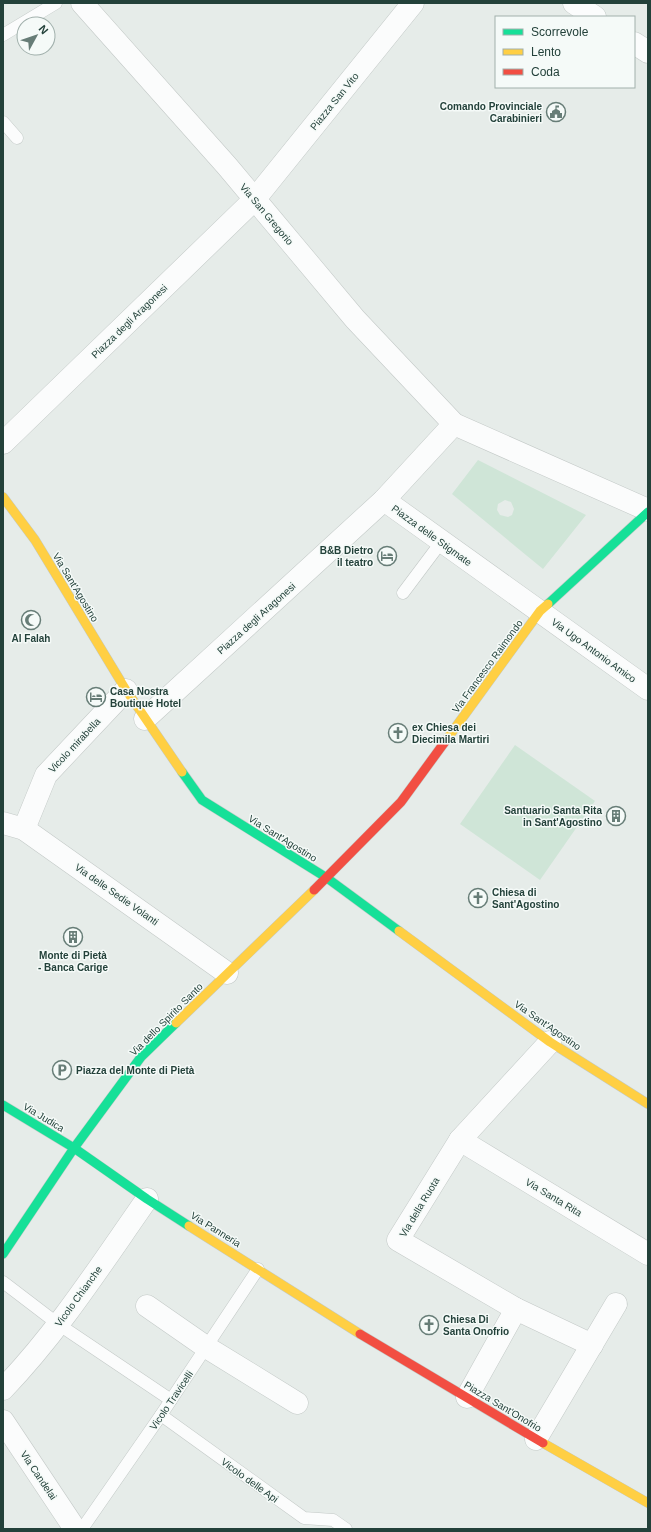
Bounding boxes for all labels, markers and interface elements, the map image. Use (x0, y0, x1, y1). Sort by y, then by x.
north arrow (16, 16, 56, 56)
legend (495, 16, 635, 88)
text: N (37, 23, 51, 37)
text: Scorrevole (531, 25, 589, 39)
text: Lento (531, 45, 561, 59)
text: Coda (531, 65, 560, 79)
street label: Piazza San Vito (308, 70, 361, 132)
place label: Comando Provinciale Carabinieri (440, 101, 542, 124)
public building icon: Comando Provinciale Carabinieri (545, 101, 567, 123)
street label: Via San Gregorio (238, 181, 296, 248)
street label: Piazza degli Aragonesi (89, 282, 170, 360)
street label: Piazza delle Stigmate (390, 503, 474, 568)
place label: B&B Dietro il teatro (320, 545, 373, 568)
hotel icon: B&B Dietro il teatro (376, 545, 398, 567)
street label: Via Sant'Agostino (51, 551, 101, 624)
street label: Piazza degli Aragonesi (215, 580, 298, 656)
mosque icon: Al Falah (20, 609, 42, 631)
street label: Via Ugo Antonio Amico (549, 616, 638, 685)
street label: Via Francesco Raimondo (450, 617, 525, 715)
place label: Al Falah (12, 633, 50, 644)
hotel icon: Casa Nostra Boutique Hotel (85, 686, 107, 708)
place label: Casa Nostra Boutique Hotel (110, 686, 181, 709)
street label: Vicolo mirabella (46, 716, 103, 775)
church icon: ex Chiesa dei Diecimila Martiri (387, 722, 409, 744)
place label: ex Chiesa dei Diecimila Martiri (412, 722, 489, 745)
place label: Santuario Santa Rita in Sant'Agostino (504, 805, 602, 828)
building icon: Santuario Santa Rita in Sant'Agostino (605, 805, 627, 827)
street label: Via Sant'Agostino (247, 813, 319, 864)
street label: Via delle Sedie Volanti (73, 861, 161, 927)
church icon: Chiesa di Sant'Agostino (467, 887, 489, 909)
place label: Chiesa di Sant'Agostino (492, 887, 559, 910)
building icon: Monte di Pietà - Banca Carige (62, 926, 84, 948)
place label: Monte di Pietà - Banca Carige (38, 950, 108, 973)
street label: Via dello Spirito Santo (128, 980, 205, 1058)
street label: Via Sant'Agostino (512, 998, 583, 1053)
parking icon: Piazza del Monte di Pietà (51, 1059, 73, 1081)
place label: Piazza del Monte di Pietà (76, 1065, 195, 1076)
street label: Via Judica (21, 1101, 67, 1134)
street label: Via della Ruota (397, 1175, 442, 1239)
street label: Via Santa Rita (524, 1176, 584, 1219)
street label: Via Panneria (189, 1210, 243, 1249)
street label: Vicolo Chianche (53, 1264, 104, 1329)
church icon: Chiesa Di Santa Onofrio (418, 1314, 440, 1336)
place label: Chiesa Di Santa Onofrio (443, 1314, 509, 1337)
street label: Vicolo Travicelli (148, 1369, 195, 1432)
street label: Piazza Sant'Onofrio (462, 1379, 544, 1434)
street label: Via Candelai (18, 1449, 59, 1502)
street label: Vicolo delle Api (219, 1456, 280, 1505)

